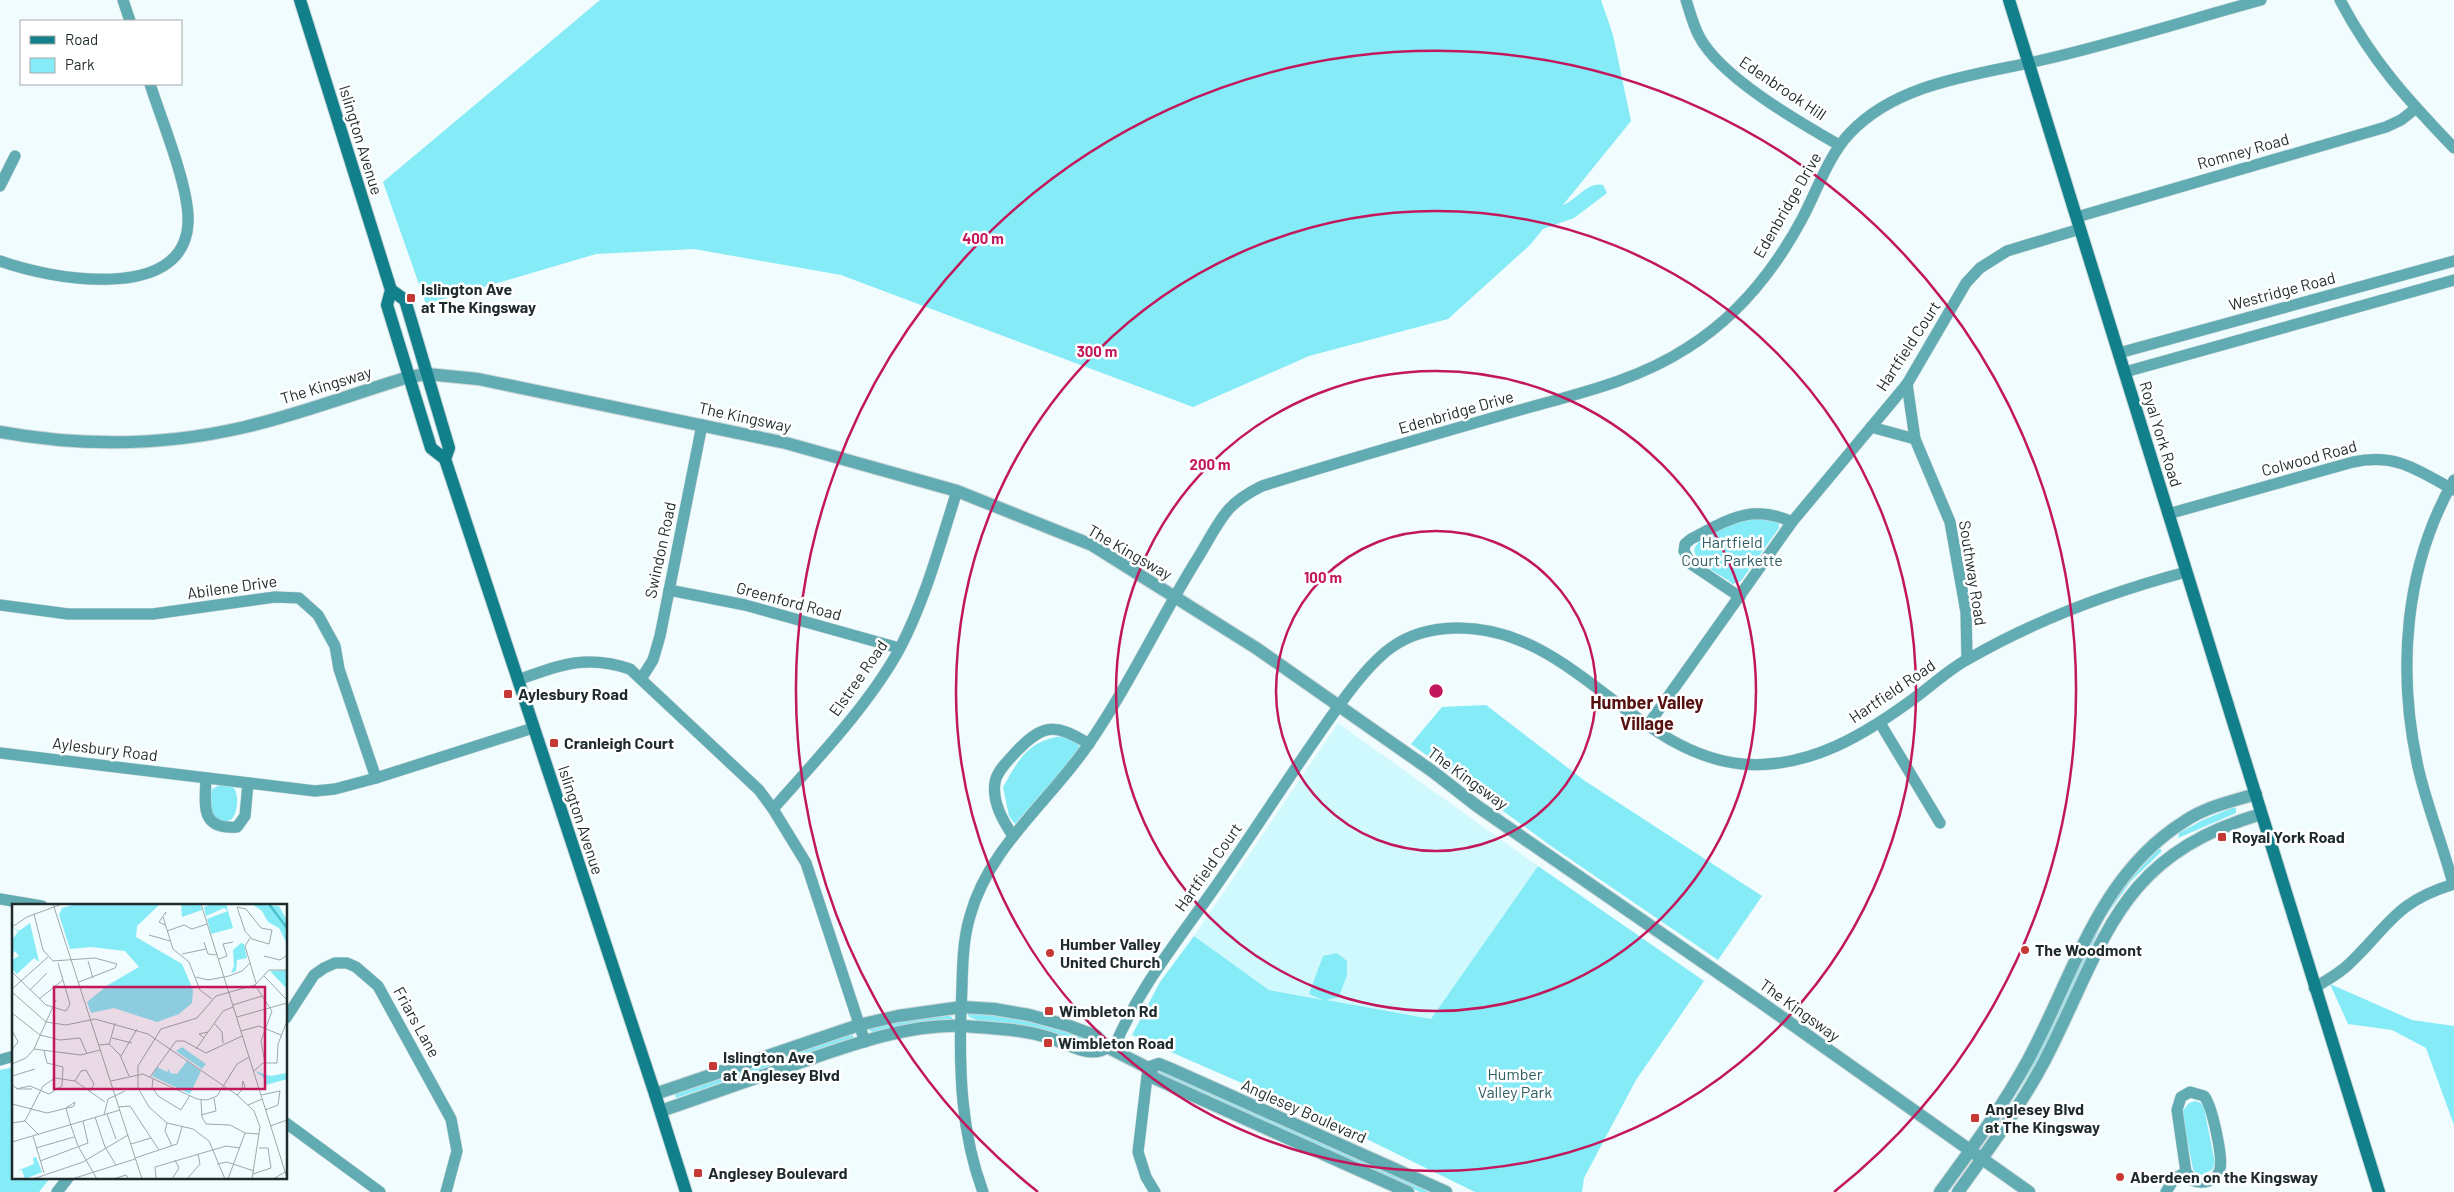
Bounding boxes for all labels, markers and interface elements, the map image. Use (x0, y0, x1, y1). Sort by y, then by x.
legend (20, 20, 182, 85)
text: Road (65, 30, 98, 48)
street label: Edenbrook Hill (1736, 52, 1830, 124)
text: Park (65, 55, 95, 73)
street label: Islington Avenue (336, 83, 387, 197)
street label: Romney Road (2195, 128, 2291, 173)
street label: Edenbridge Drive (1749, 149, 1825, 261)
text: 400 m (962, 229, 1004, 247)
street label: Westridge Road (2227, 267, 2337, 314)
place label: Islington Ave at The Kingsway (421, 279, 536, 316)
marker: Islington Ave at The Kingsway (405, 292, 417, 304)
street label: Hartfield Court (1871, 297, 1944, 394)
text: 300 m (1077, 342, 1117, 360)
street label: The Kingsway (278, 361, 374, 407)
street label: Royal York Road (2136, 379, 2187, 489)
street label: Edenbridge Drive (1396, 386, 1516, 437)
street label: The Kingsway (697, 397, 794, 436)
street label: Colwood Road (2259, 436, 2359, 479)
text: 200 m (1189, 455, 1231, 473)
street label: Swindon Road (640, 500, 679, 600)
street label: Southway Road (1956, 519, 1991, 627)
street label: The Kingsway (1085, 520, 1176, 584)
park label: Hartfield Court Parkette (1681, 532, 1783, 569)
text: 100 m (1304, 568, 1342, 586)
street label: Abilene Drive (186, 571, 278, 602)
street label: Greenford Road (735, 577, 844, 624)
street label: Elstree Road (824, 636, 891, 719)
street label: Hartfield Road (1845, 655, 1938, 726)
centre of rings (1427, 682, 1445, 700)
place label: Aylesbury Road (518, 684, 628, 703)
marker: Aylesbury Road (502, 688, 514, 700)
district label: Humber Valley Village (1590, 691, 1704, 734)
street label: Aylesbury Road (51, 733, 159, 764)
place label: Cranleigh Court (564, 733, 674, 752)
marker: Cranleigh Court (548, 737, 560, 749)
street label: The Kingsway (1425, 742, 1513, 813)
street label: Islington Avenue (555, 763, 608, 877)
street label: Hartfield Court (1170, 819, 1245, 914)
place label: Royal York Road (2232, 827, 2345, 846)
marker: Royal York Road (2216, 831, 2228, 843)
inset map (12, 904, 288, 1180)
place label: Humber Valley United Church (1060, 934, 1161, 971)
place label: The Woodmont (2035, 940, 2142, 959)
marker: The Woodmont (2019, 944, 2031, 956)
marker: Humber Valley United Church (1044, 947, 1056, 959)
street label: The Kingsway (1757, 974, 1845, 1045)
street label: Friars Lane (390, 983, 445, 1060)
place label: Wimbleton Rd (1059, 1001, 1158, 1020)
marker: Wimbleton Rd (1043, 1005, 1055, 1017)
place label: Wimbleton Road (1058, 1033, 1174, 1052)
marker: Wimbleton Road (1042, 1037, 1054, 1049)
place label: Islington Ave at Anglesey Blvd (723, 1047, 840, 1084)
marker: Islington Ave at Anglesey Blvd (707, 1060, 719, 1072)
park label: Humber Valley Park (1478, 1064, 1552, 1101)
street label: Anglesey Boulevard (1239, 1074, 1370, 1147)
place label: Anglesey Blvd at The Kingsway (1985, 1099, 2100, 1136)
marker: Anglesey Blvd at The Kingsway (1969, 1112, 1981, 1124)
place label: Anglesey Boulevard (708, 1163, 848, 1182)
marker: Anglesey Boulevard (692, 1167, 704, 1179)
place label: Aberdeen on the Kingsway (2130, 1167, 2318, 1186)
marker: Aberdeen on the Kingsway (2114, 1171, 2126, 1183)

